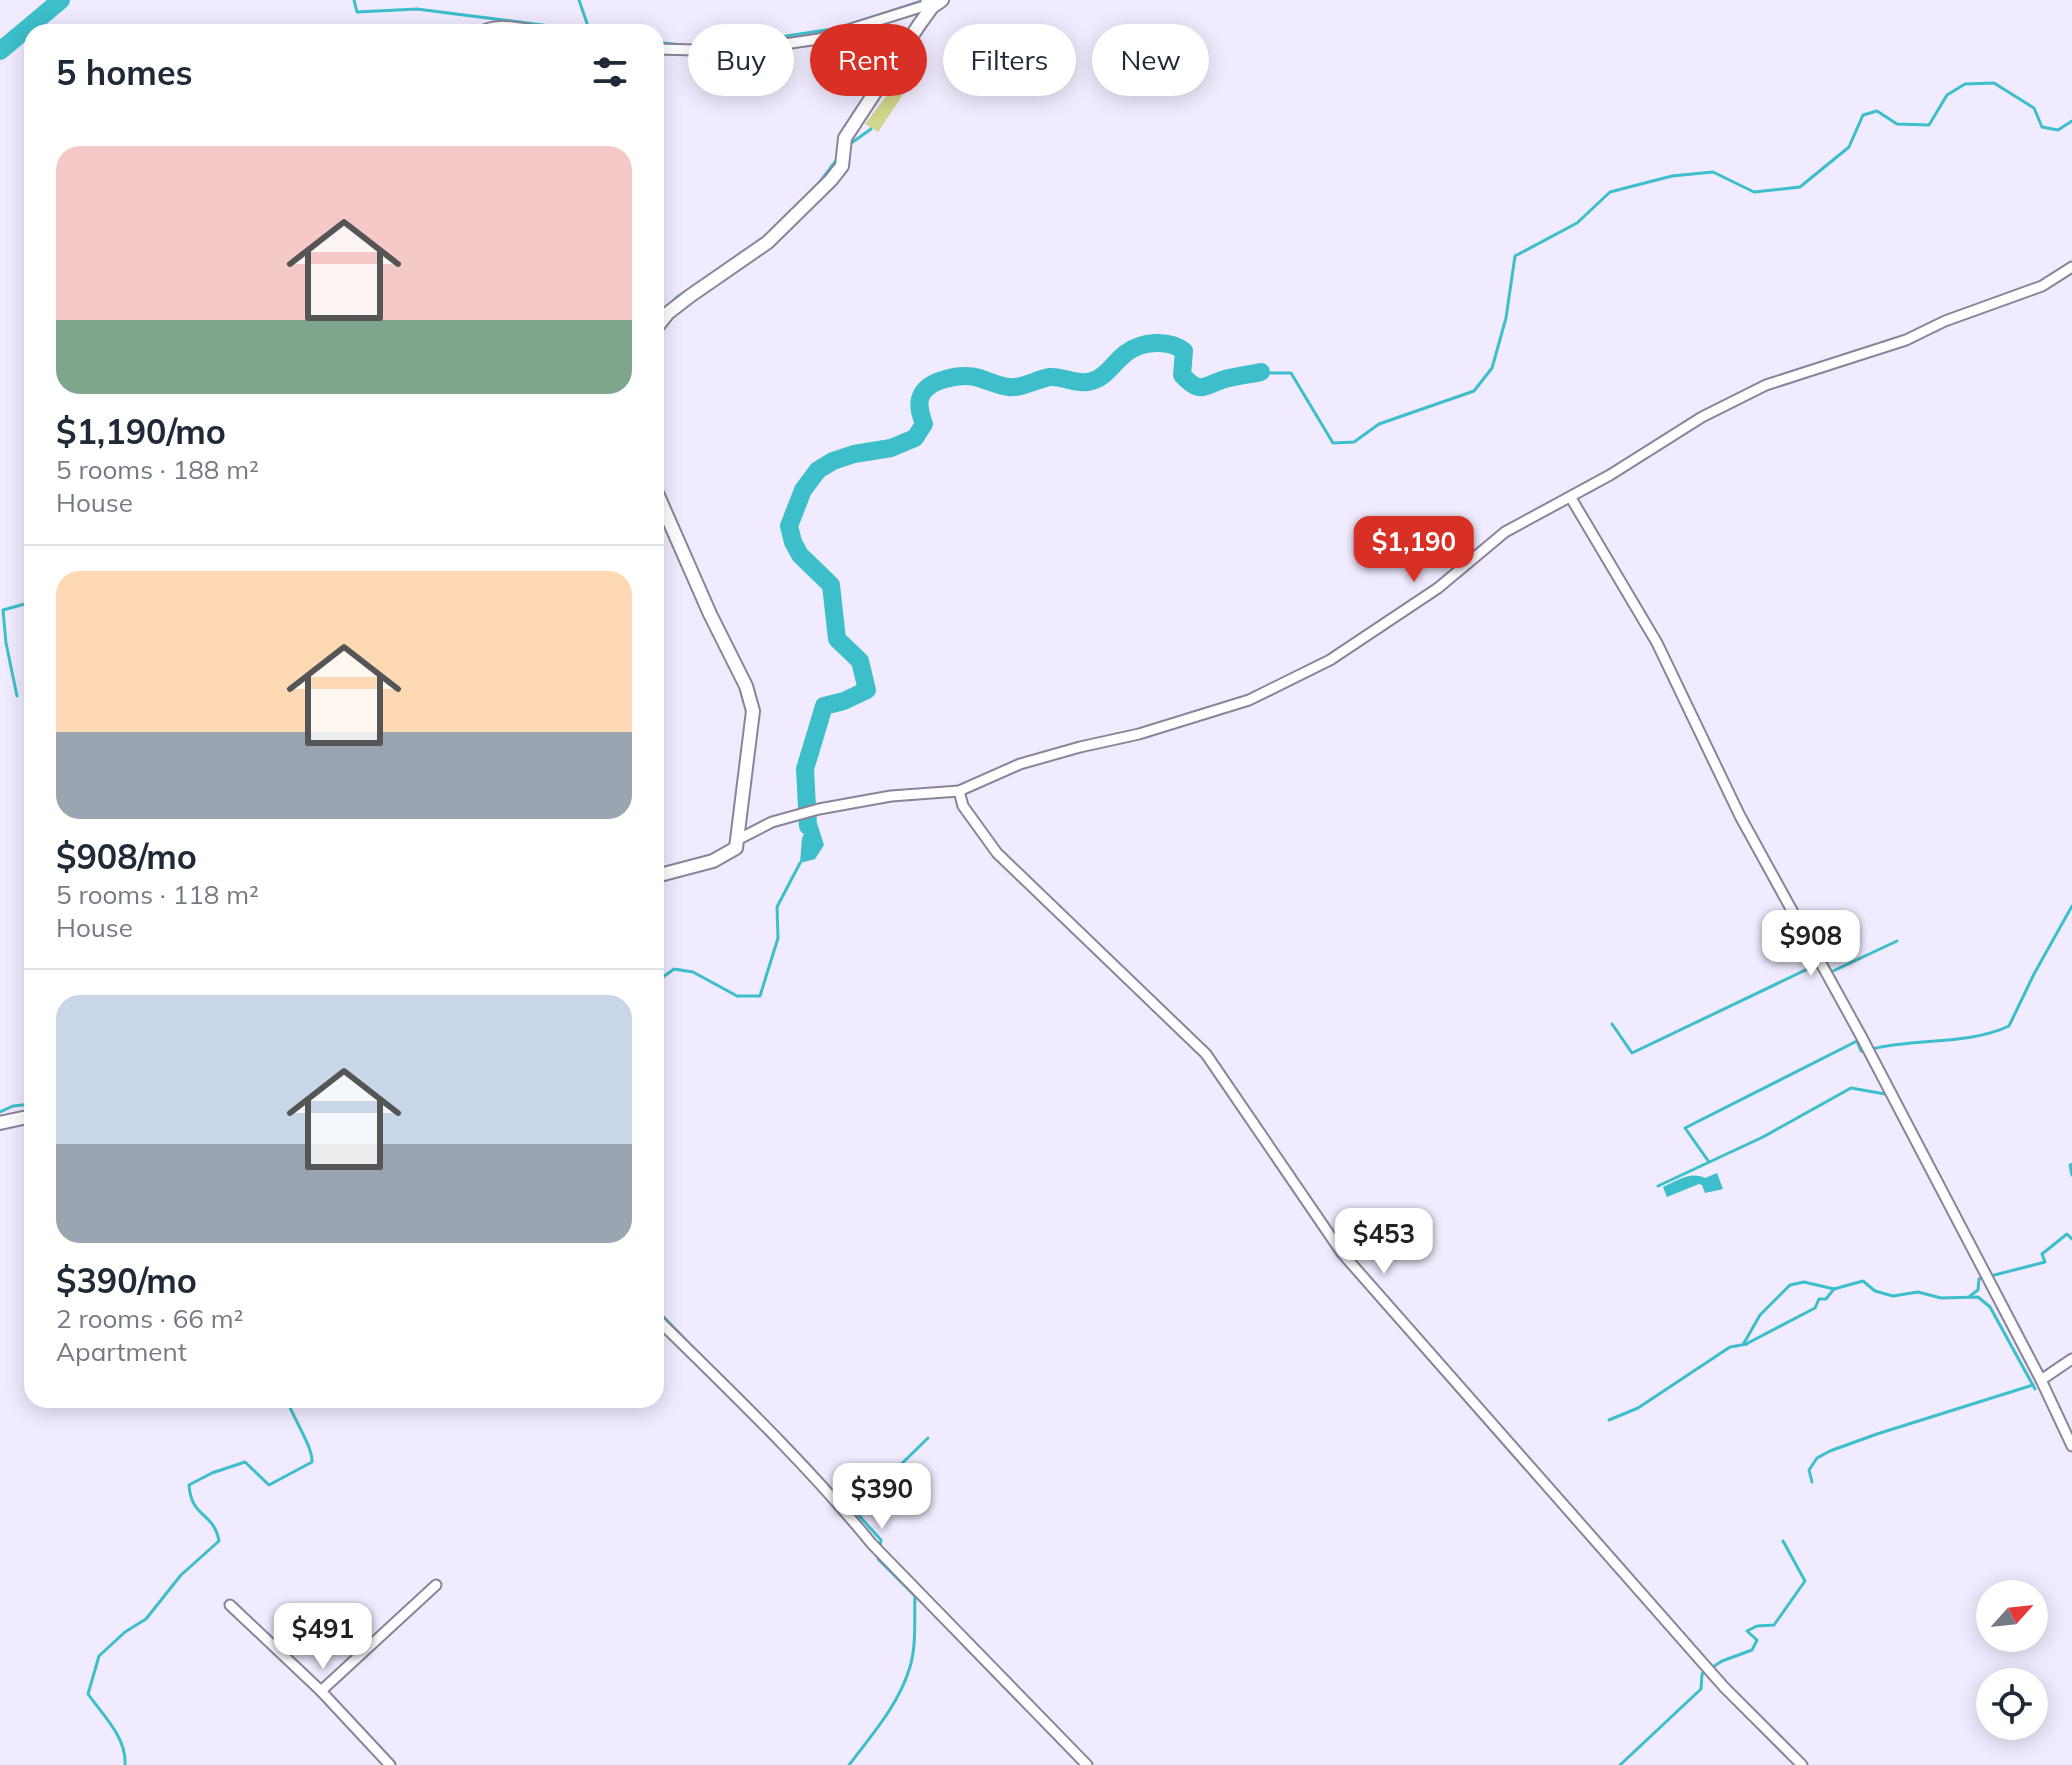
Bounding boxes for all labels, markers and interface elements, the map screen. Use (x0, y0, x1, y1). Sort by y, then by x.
chip: Buy (688, 24, 794, 96)
chip: Rent (810, 24, 927, 96)
chip: Filters (943, 24, 1076, 96)
chip: New (1092, 24, 1209, 96)
icon: filters (588, 50, 632, 94)
text: 5 homes (56, 51, 193, 94)
icon: home (272, 198, 416, 342)
text: $1,190/mo (56, 410, 226, 453)
text: 5 rooms · 188 m² (56, 453, 259, 486)
text: House (56, 486, 133, 519)
pin: $1,190 (1349, 516, 1479, 584)
text: $1,190 (1372, 525, 1456, 558)
icon: home (272, 623, 416, 767)
text: $908/mo (56, 835, 197, 878)
text: 5 rooms · 118 m² (56, 878, 259, 911)
pin: $908 (1764, 910, 1858, 978)
text: House (56, 911, 133, 944)
text: $908 (1780, 919, 1842, 952)
icon: home (272, 1047, 416, 1191)
pin: $453 (1337, 1208, 1431, 1276)
text: $453 (1353, 1217, 1415, 1250)
text: $390/mo (56, 1259, 197, 1302)
text: 2 rooms · 66 m² (56, 1302, 243, 1335)
text: Apartment (56, 1335, 187, 1368)
pin: $390 (835, 1463, 929, 1531)
text: $390 (851, 1472, 913, 1505)
north arrow (1976, 1580, 2048, 1652)
map controls (1976, 1580, 2048, 1740)
pin: $491 (276, 1603, 370, 1671)
text: $491 (292, 1612, 354, 1645)
button: locate (1976, 1668, 2048, 1740)

